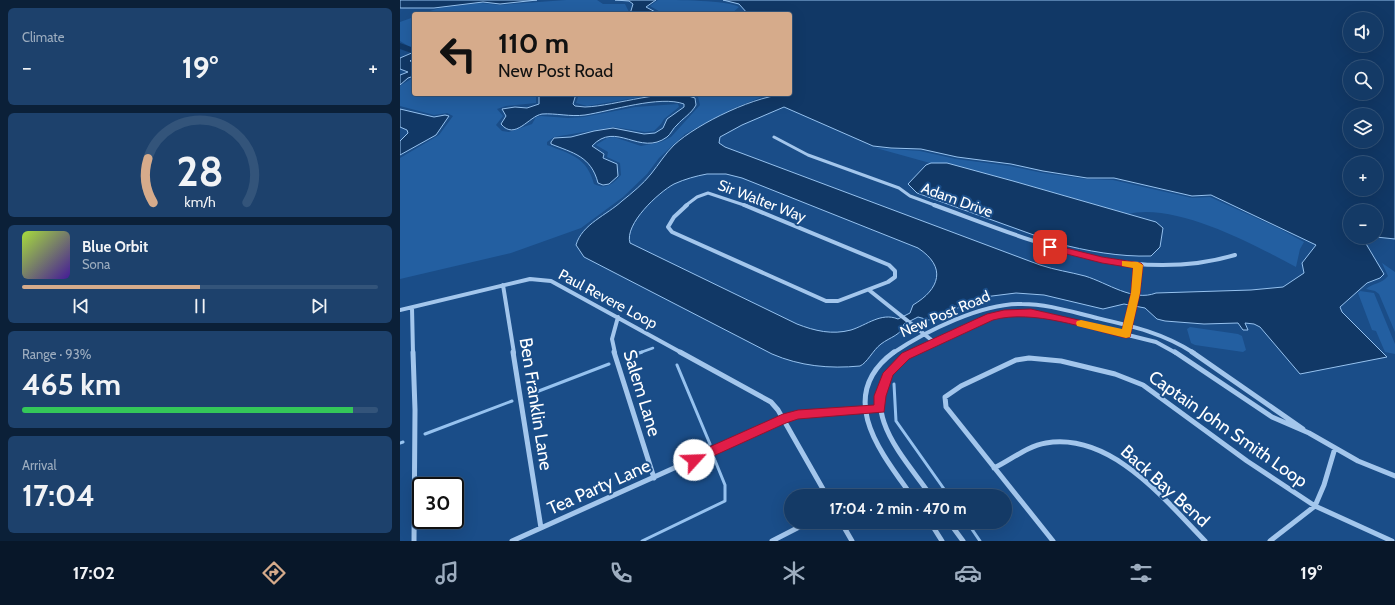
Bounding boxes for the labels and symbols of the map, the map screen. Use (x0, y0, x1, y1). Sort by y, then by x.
street label: Sir Walter Way (715, 176, 809, 226)
street label: Adam Drive (919, 179, 996, 221)
pin (1033, 230, 1067, 264)
street label: Paul Revere Loop (555, 265, 661, 333)
street label: New Post Road (897, 287, 993, 341)
street label: Ben Franklin Lane (515, 336, 557, 472)
street label: Salem Lane (618, 347, 666, 439)
street label: Captain John Smith Loop (1144, 366, 1312, 492)
position arrow (673, 439, 715, 481)
street label: Back Bay Bend (1116, 440, 1214, 532)
street label: Tea Party Lane (544, 454, 654, 520)
speed limit sign: 30 (412, 477, 464, 529)

